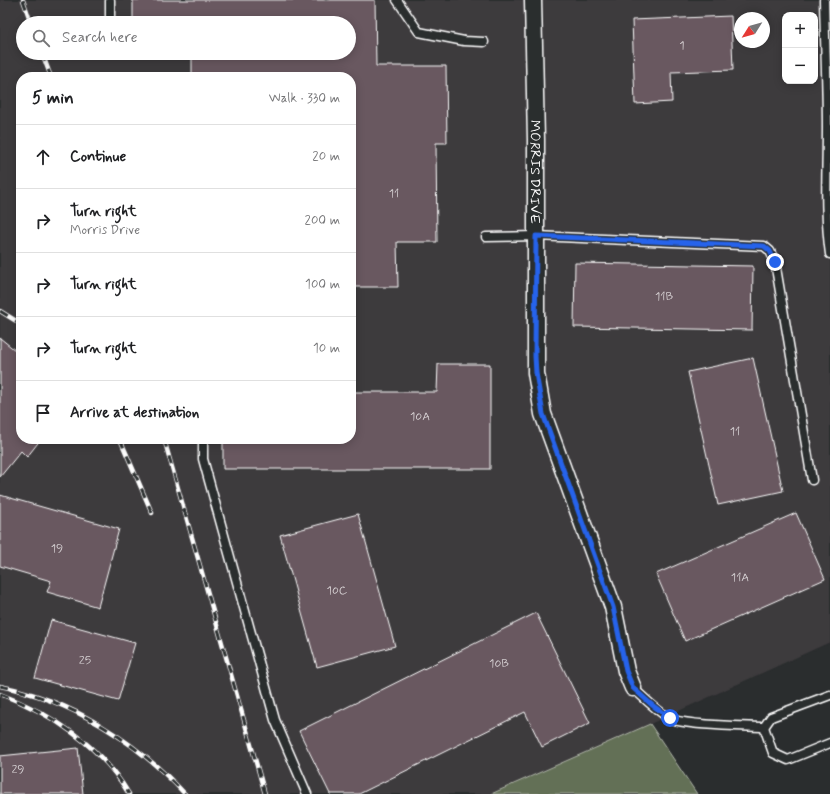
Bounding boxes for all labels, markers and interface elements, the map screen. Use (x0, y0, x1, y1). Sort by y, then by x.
north arrow (734, 12, 770, 48)
map controls (782, 12, 818, 84)
button: + (782, 12, 818, 48)
search box (16, 16, 356, 60)
icon: search (30, 27, 52, 49)
text: Search here (62, 28, 138, 48)
house number: 1 (679, 38, 685, 54)
button: − (782, 48, 818, 84)
text: 5 min (32, 87, 74, 109)
text: Walk · 330 m (269, 90, 340, 107)
street label: MORRIS DRIVE (526, 120, 544, 224)
icon: ahead (32, 146, 54, 168)
text: Continue (70, 147, 126, 167)
text: 20 m (312, 148, 340, 165)
house number: 11 (389, 186, 399, 202)
text: Turn right (70, 202, 137, 222)
icon: right (32, 210, 54, 232)
text: 200 m (305, 212, 340, 229)
text: Morris Drive (70, 222, 140, 239)
route end (766, 253, 784, 271)
icon: right (32, 274, 54, 296)
text: Turn right (70, 275, 137, 295)
text: 100 m (305, 276, 340, 293)
house number: 11B (655, 289, 673, 305)
icon: right (32, 338, 54, 360)
text: Turn right (70, 339, 137, 359)
text: 10 m (313, 340, 340, 357)
icon: arrive (32, 402, 54, 424)
text: Arrive at destination (70, 403, 199, 423)
house number: 10A (410, 409, 430, 425)
house number: 11 (730, 424, 740, 440)
house number: 19 (51, 541, 63, 557)
house number: 11A (731, 570, 749, 586)
house number: 10C (327, 583, 348, 599)
house number: 25 (79, 653, 91, 669)
house number: 10B (489, 656, 509, 672)
route start (661, 709, 679, 727)
house number: 29 (11, 762, 25, 778)

